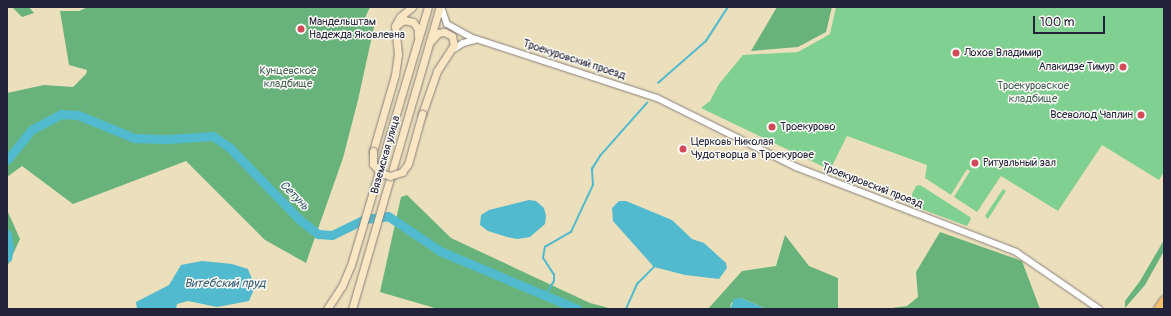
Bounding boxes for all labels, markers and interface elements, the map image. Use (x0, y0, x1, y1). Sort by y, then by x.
scale bar (1035, 8, 1107, 34)
text: 100 m (1040, 15, 1074, 30)
place label: Мандельштам Надежда Яковлевна (309, 16, 405, 42)
marker: Мандельштам Надежда Яковлевна (296, 24, 306, 34)
street label: Троекуровский проезд (521, 37, 627, 83)
place label: Лохов Владимир (964, 46, 1042, 60)
marker: Лохов Владимир (951, 48, 961, 58)
place label: Апакидзе Тимур (1039, 60, 1115, 74)
marker: Апакидзе Тимур (1118, 62, 1128, 72)
park label: Кунцевское кладбище (260, 65, 316, 91)
park label: Троекуровское кладбище (997, 80, 1069, 106)
place label: Всеволод Чаплин (1050, 108, 1133, 122)
marker: Всеволод Чаплин (1136, 110, 1146, 120)
street label: Вяземская улица (369, 114, 403, 196)
place label: Троекурово (780, 120, 835, 134)
marker: Троекурово (767, 122, 777, 132)
place label: Церковь Николая Чудотворца в Троекурове (691, 136, 814, 162)
marker: Церковь Николая Чудотворца в Троекурове (678, 144, 688, 154)
place label: Ритуальный зал (983, 156, 1056, 170)
marker: Ритуальный зал (970, 158, 980, 168)
street label: Троекуровский проезд (820, 161, 924, 211)
water label: Сетунь (276, 178, 312, 214)
water label: Витебский пруд (184, 277, 266, 291)

